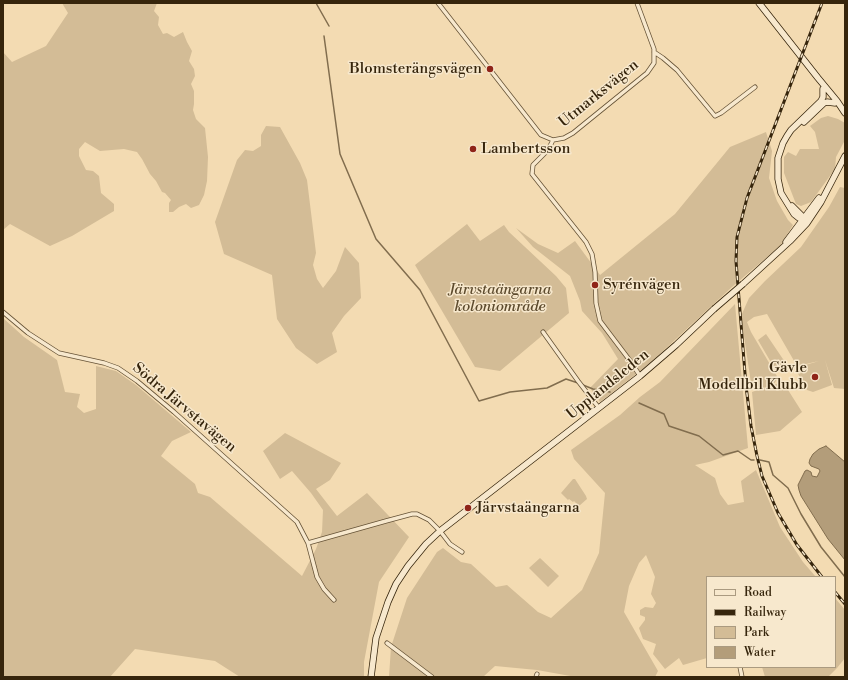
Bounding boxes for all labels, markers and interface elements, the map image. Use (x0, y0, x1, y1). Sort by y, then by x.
street label: Utmarksvägen (555, 56, 643, 132)
place label: Blomsterängsvägen (349, 60, 482, 78)
marker: Blomsterängsvägen (485, 64, 495, 74)
place label: Lambertsson (481, 140, 571, 158)
marker: Lambertsson (468, 144, 478, 154)
place label: Syrénvägen (603, 276, 681, 294)
marker: Syrénvägen (590, 280, 600, 290)
park label: Järvstaängarna koloniområde (449, 281, 551, 316)
street label: Upplandsleden (563, 346, 653, 424)
street label: Södra Järvstavägen (128, 359, 240, 457)
place label: Gävle Modellbil Klubb (698, 359, 807, 394)
marker: Gävle Modellbil Klubb (810, 372, 820, 382)
place label: Järvstaängarna (476, 499, 579, 517)
marker: Järvstaängarna (463, 503, 473, 513)
legend (706, 576, 836, 668)
text: Road (744, 585, 772, 600)
text: Railway (744, 605, 786, 620)
text: Park (744, 625, 769, 640)
text: Water (744, 645, 776, 660)

